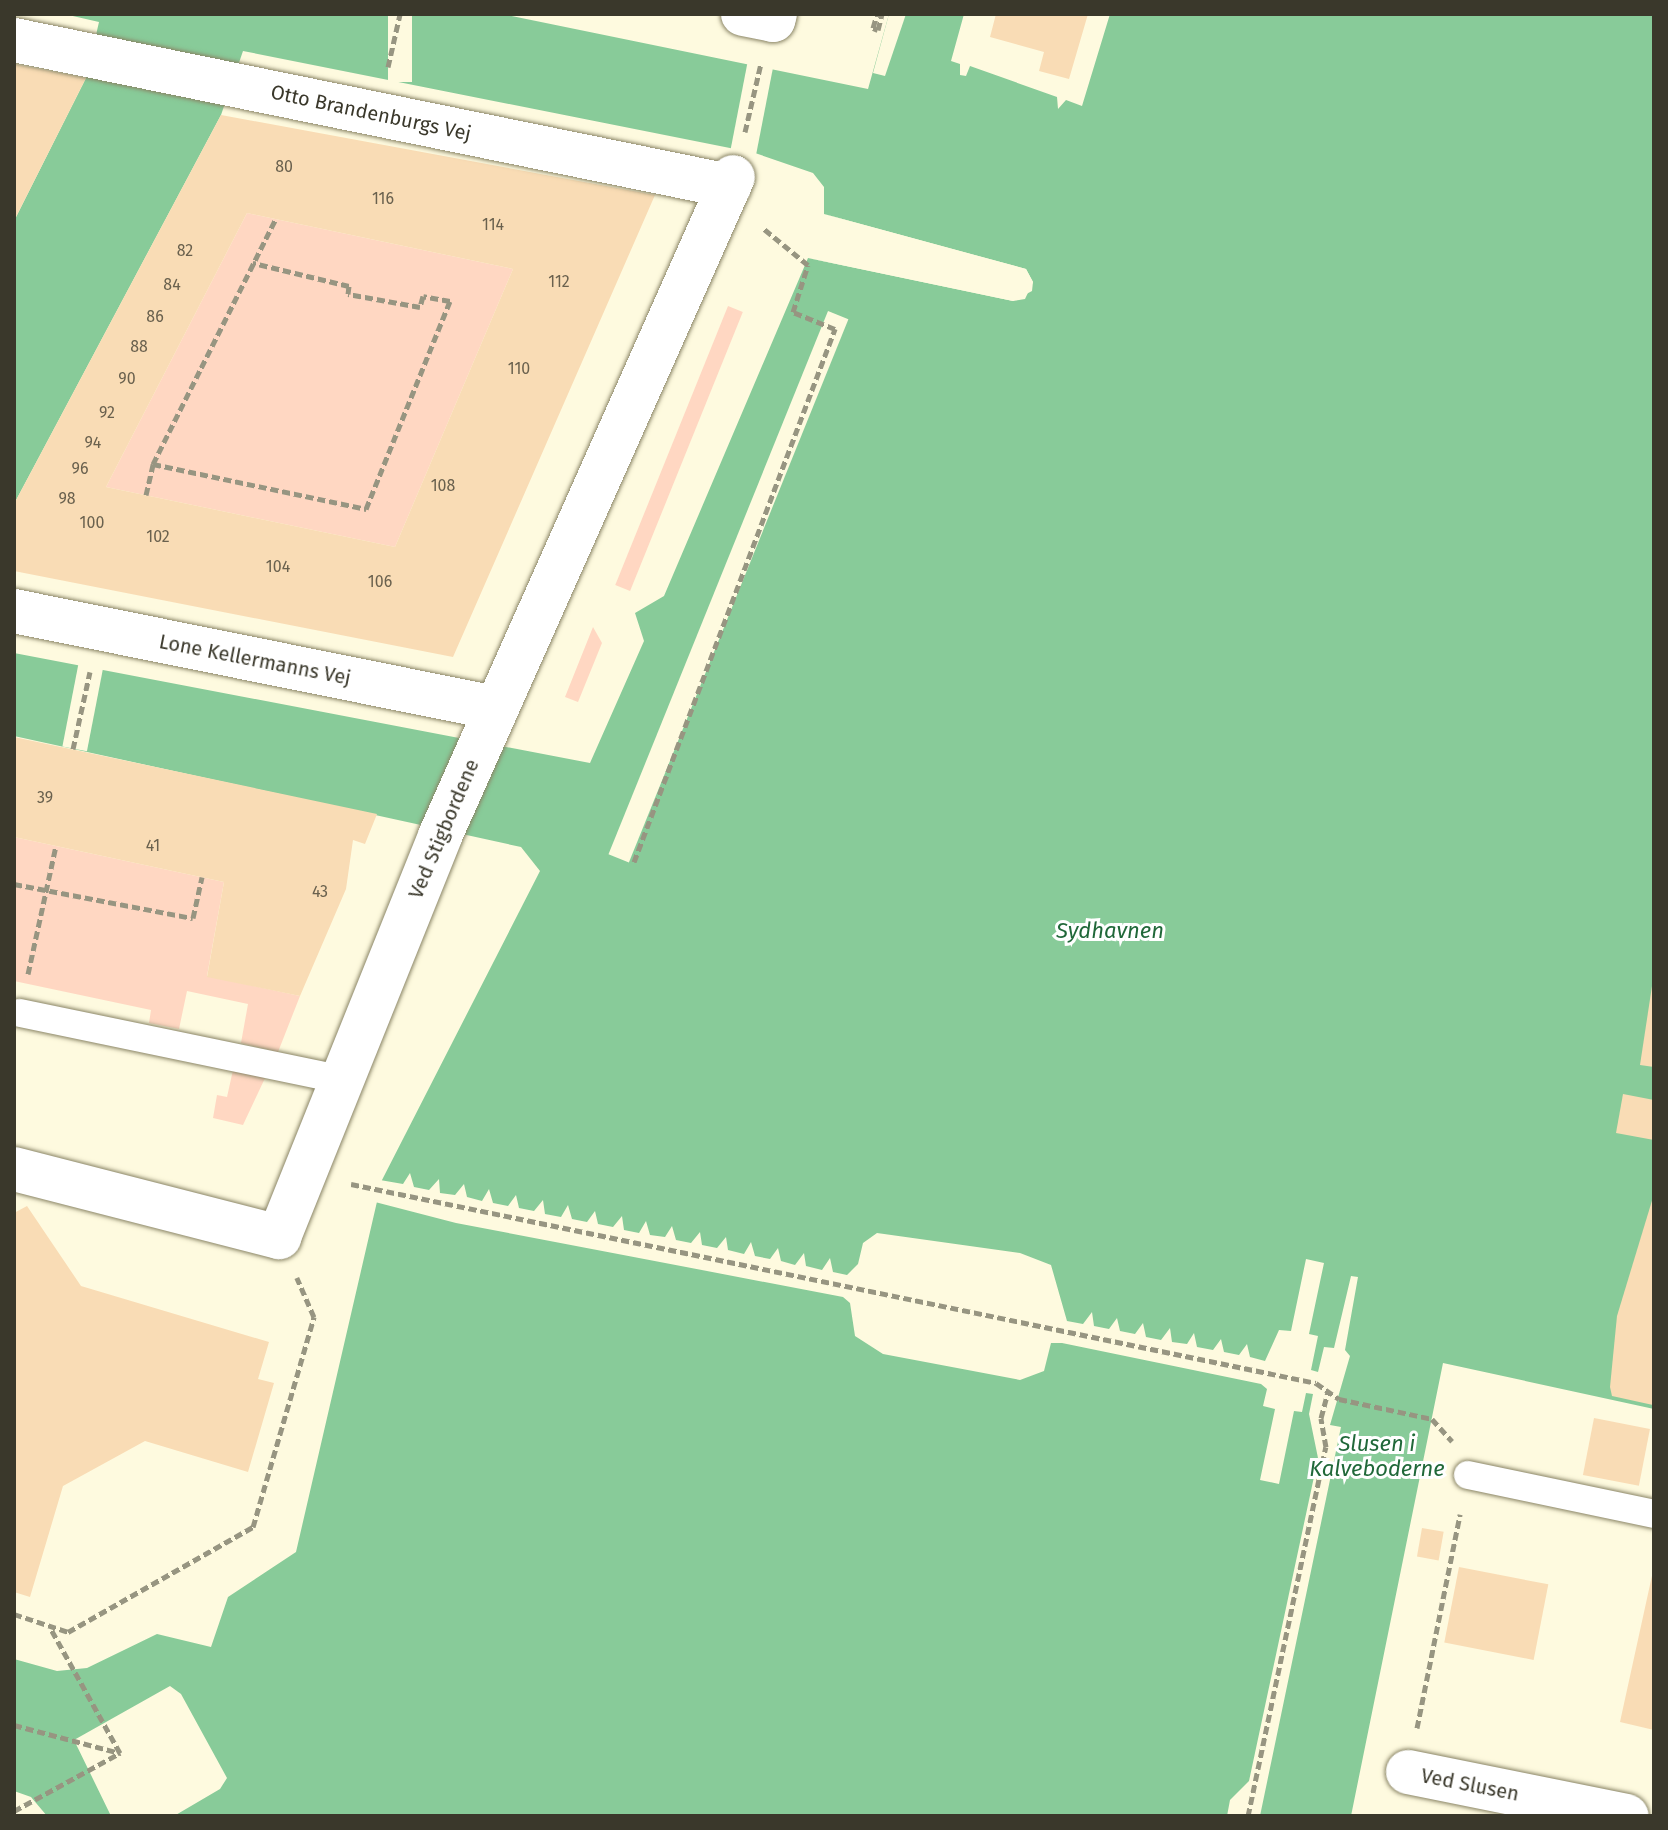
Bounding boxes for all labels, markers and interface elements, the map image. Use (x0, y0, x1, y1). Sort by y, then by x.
street label: Otto Brandenburgs Vej (269, 80, 473, 146)
house number: 80 (275, 157, 293, 177)
house number: 116 (372, 189, 394, 209)
house number: 114 (482, 215, 504, 235)
house number: 82 (177, 241, 193, 261)
house number: 112 (548, 272, 570, 292)
house number: 84 (163, 275, 181, 295)
house number: 86 (146, 307, 164, 327)
house number: 88 (130, 337, 148, 357)
house number: 110 (508, 359, 530, 379)
house number: 90 (118, 369, 136, 389)
house number: 92 (99, 403, 115, 423)
house number: 94 (85, 433, 101, 453)
house number: 96 (72, 459, 88, 479)
house number: 108 (431, 476, 455, 496)
house number: 98 (58, 489, 76, 509)
house number: 100 (80, 513, 104, 533)
house number: 102 (146, 527, 170, 547)
house number: 104 (266, 557, 290, 577)
house number: 106 (368, 572, 392, 592)
street label: Lone Kellermanns Vej (157, 630, 353, 690)
street label: Ved Stigbordene (404, 756, 484, 902)
house number: 39 (37, 788, 53, 808)
house number: 41 (146, 836, 160, 856)
house number: 43 (312, 882, 328, 902)
water label: Sydhavnen (1056, 918, 1164, 944)
water label: Slusen i Kalveboderne (1309, 1430, 1445, 1482)
street label: Ved Slusen (1419, 1764, 1521, 1806)

